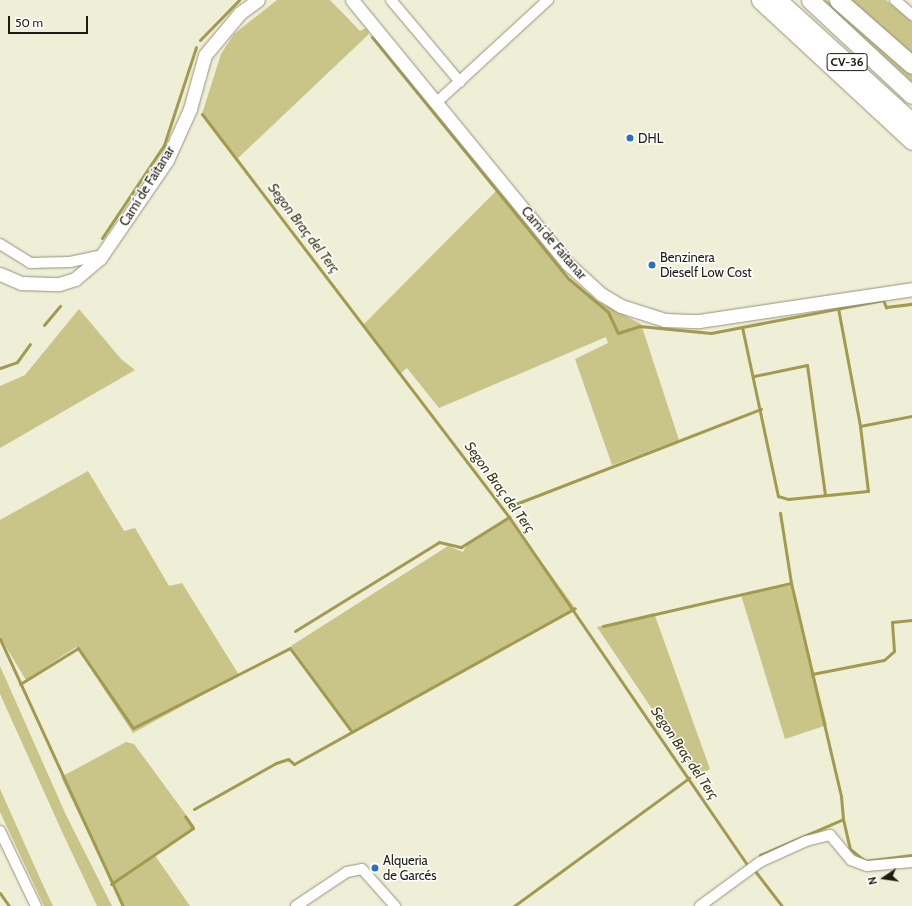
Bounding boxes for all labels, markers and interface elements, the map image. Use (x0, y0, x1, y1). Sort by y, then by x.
scale bar (10, 8, 90, 34)
text: 50 m (15, 15, 43, 30)
road number: CV-36 (826, 52, 868, 72)
place label: DHL (638, 130, 663, 146)
marker: DHL (625, 133, 635, 143)
street label: Camí de Faitanar (116, 143, 178, 229)
water label: Segon Braç del Terç (265, 180, 343, 276)
street label: Camí de Faitanar (518, 203, 590, 283)
place label: Benzinera Dieself Low Cost (660, 250, 752, 281)
marker: Benzinera Dieself Low Cost (647, 260, 657, 270)
water label: Segon Braç del Terç (461, 438, 539, 536)
water label: Segon Braç del Terç (648, 703, 722, 803)
place label: Alqueria de Garcés (383, 853, 437, 884)
north arrow (864, 858, 904, 898)
marker: Alqueria de Garcés (370, 863, 380, 873)
text: N (865, 875, 880, 886)

